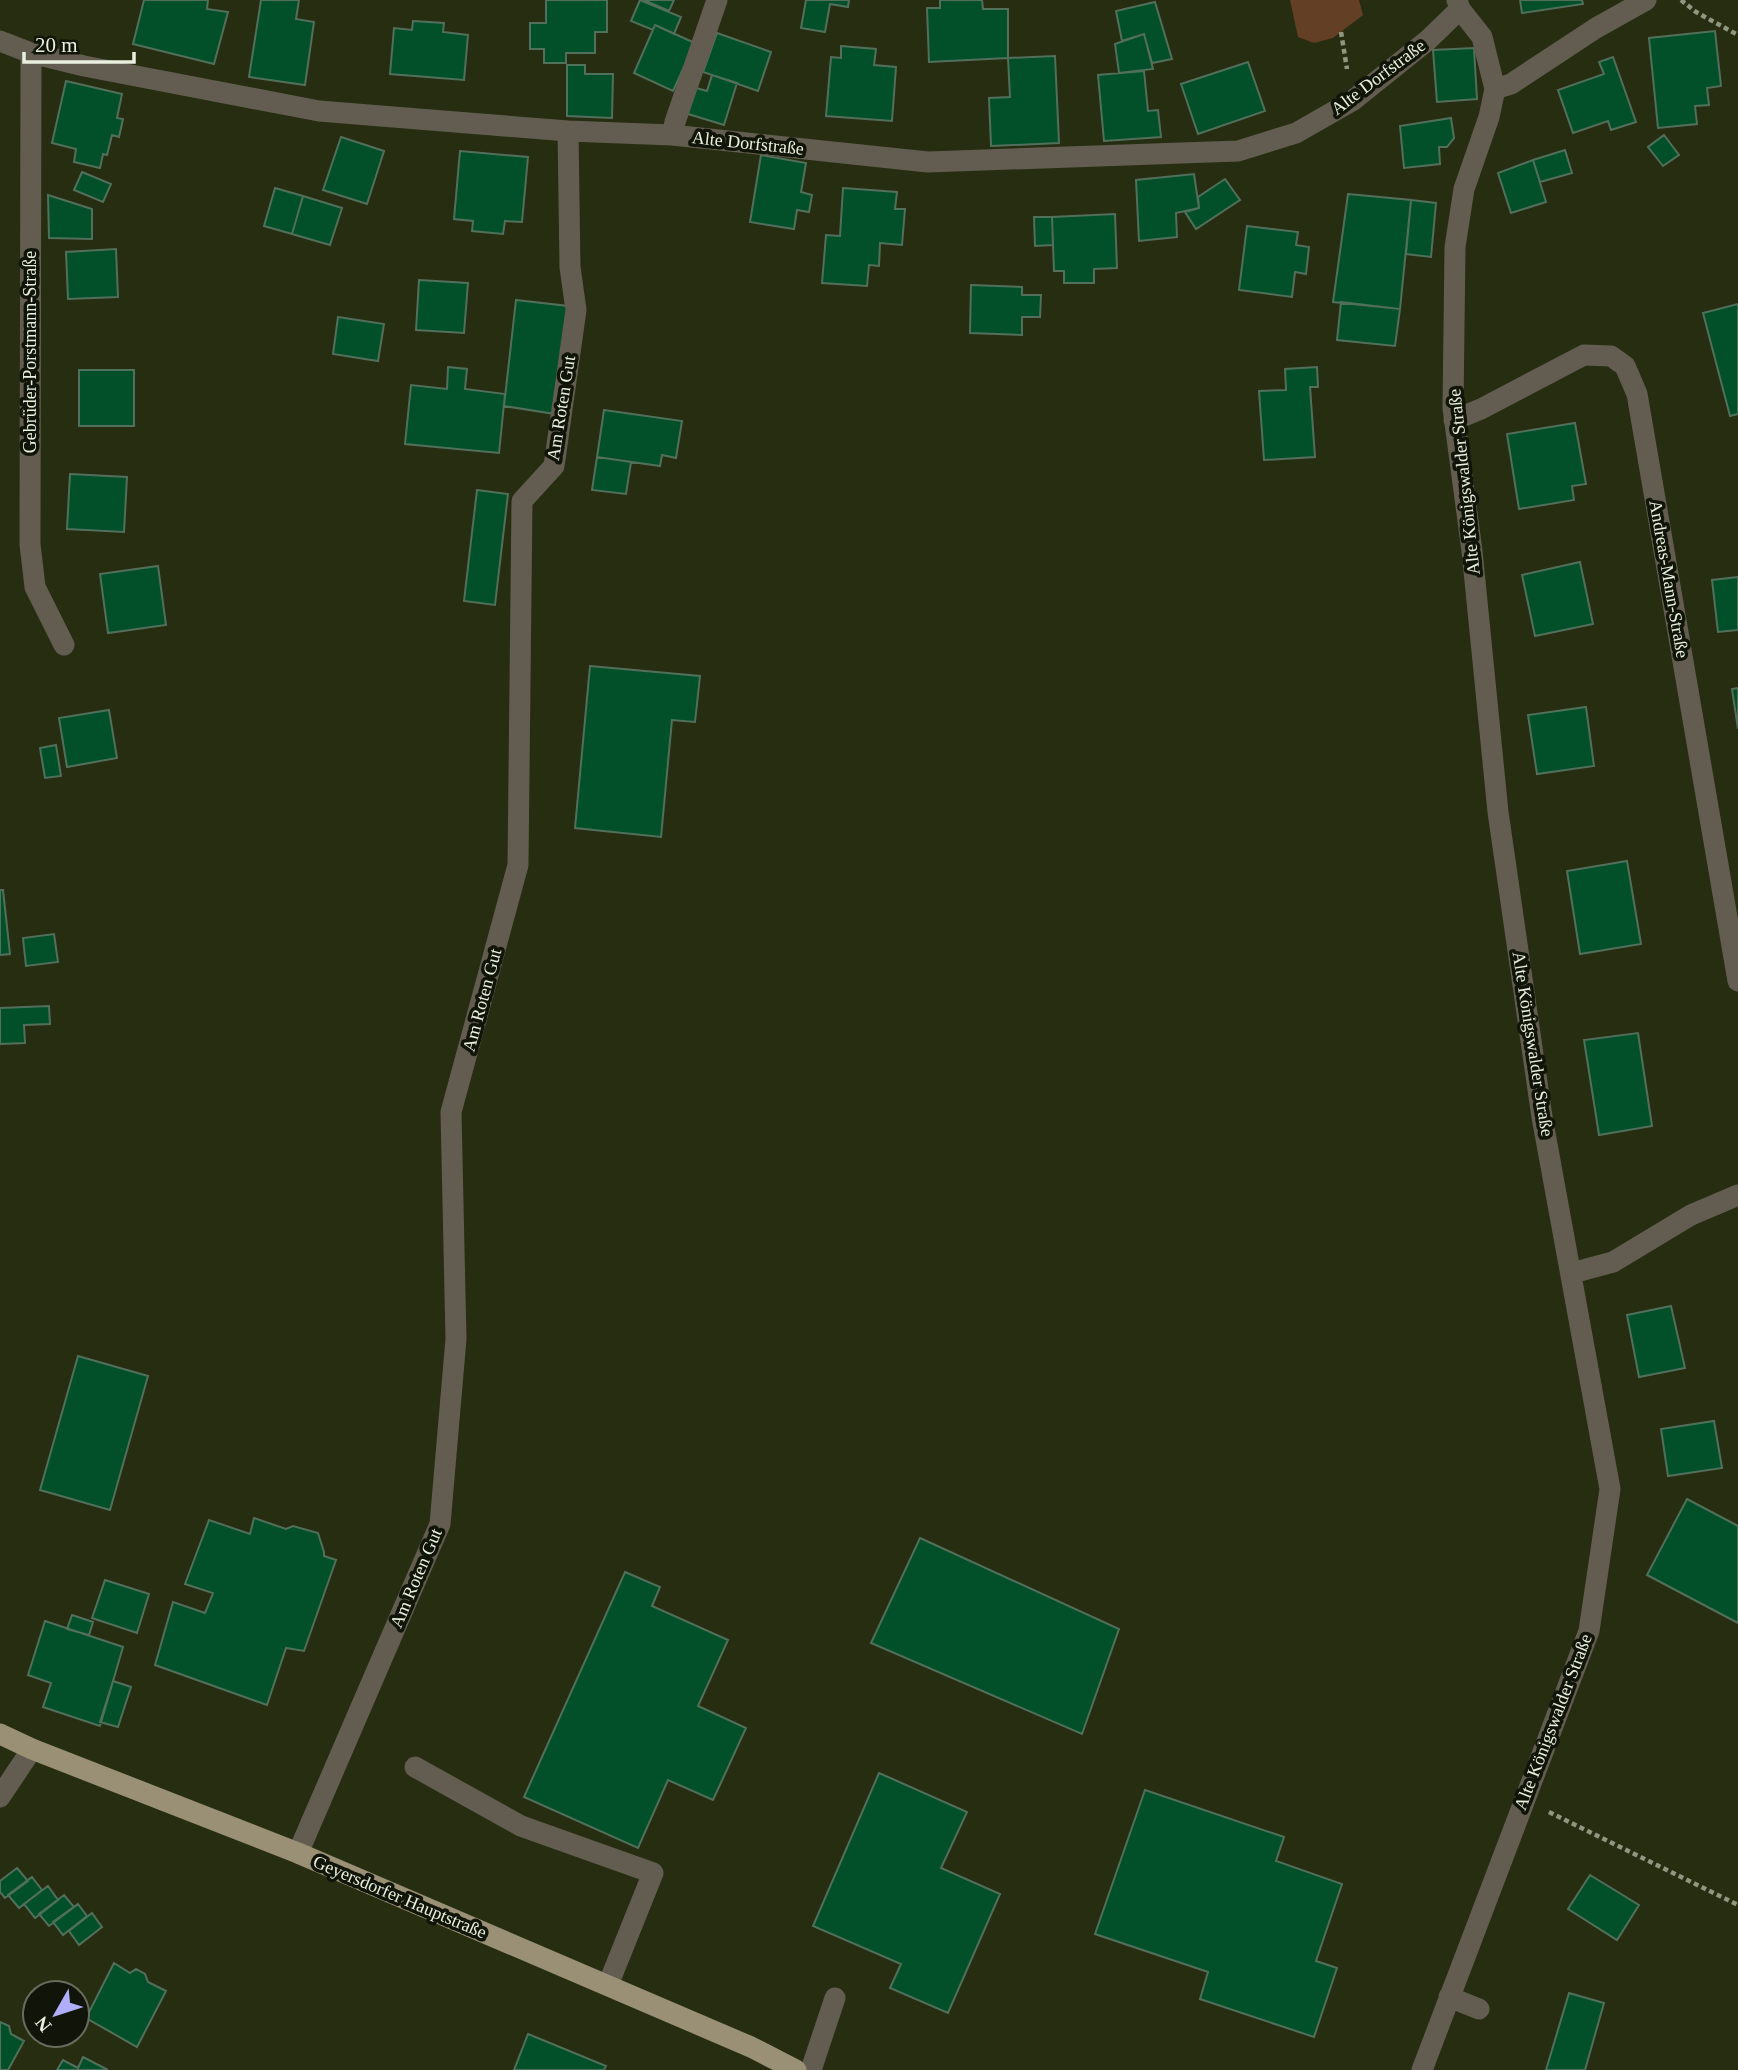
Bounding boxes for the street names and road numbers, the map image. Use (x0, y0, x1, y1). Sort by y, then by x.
street label: Alte Dorfstraße (1327, 35, 1429, 119)
street label: Alte Dorfstraße (691, 127, 805, 159)
street label: Gebrüder-Porstmann-Straße (20, 251, 40, 453)
street label: Am Roten Gut (543, 354, 579, 462)
street label: Alte Königswalder Straße (1444, 388, 1484, 576)
street label: Andreas-Mann-Straße (1645, 499, 1693, 659)
street label: Am Roten Gut (459, 946, 505, 1054)
street label: Alte Königswalder Straße (1509, 950, 1558, 1138)
street label: Am Roten Gut (386, 1525, 446, 1631)
street label: Alte Königswalder Straße (1510, 1631, 1596, 1813)
street label: Geyersdorfer Hauptstraße (310, 1851, 490, 1943)

